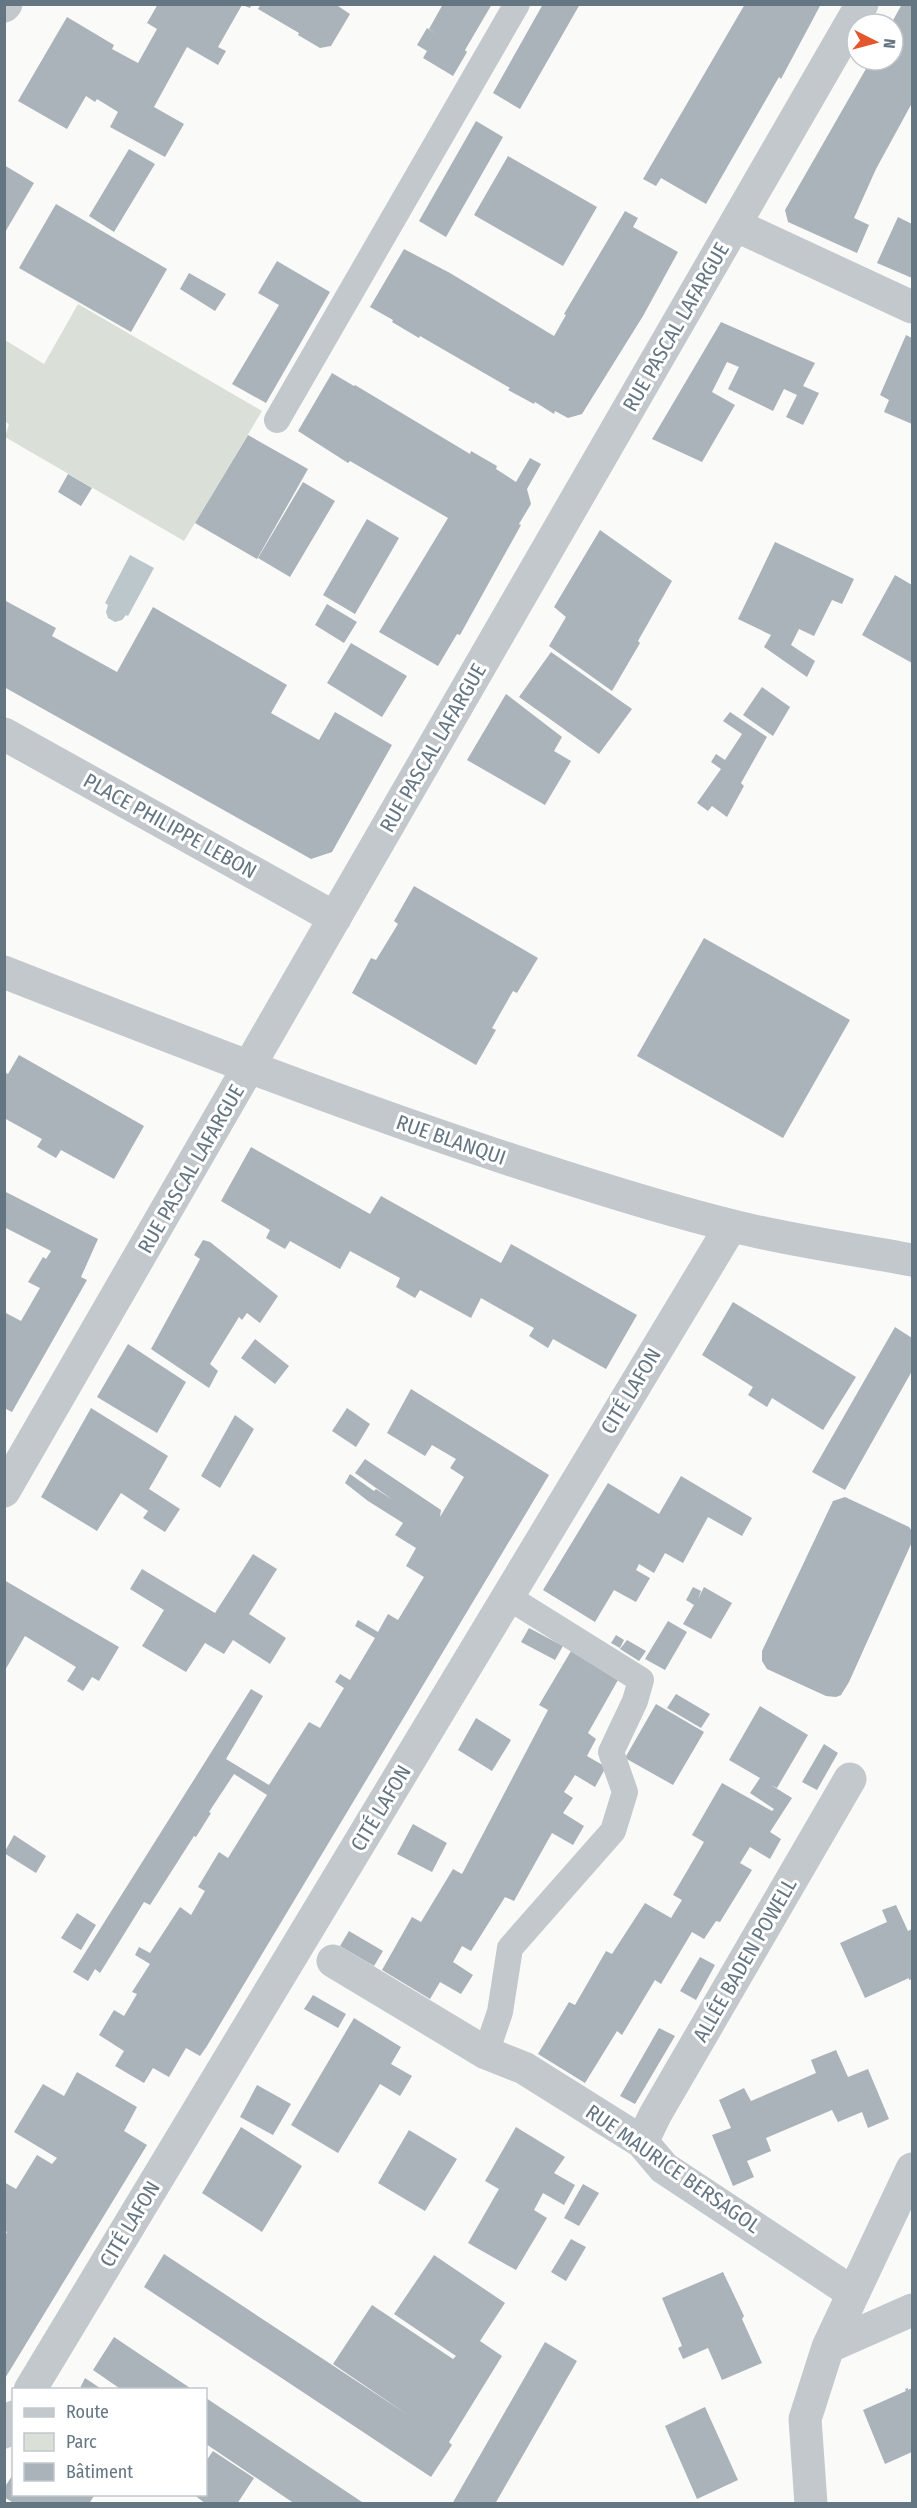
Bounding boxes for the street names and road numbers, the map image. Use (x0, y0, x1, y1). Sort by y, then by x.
street label: RUE PASCAL LAFARGUE (617, 238, 735, 416)
street label: RUE PASCAL LAFARGUE (374, 659, 492, 837)
street label: PLACE PHILIPPE LEBON (79, 768, 261, 884)
street label: RUE PASCAL LAFARGUE (132, 1080, 250, 1258)
street label: RUE BLANQUI (393, 1109, 509, 1171)
street label: CITÉ LAFON (595, 1343, 667, 1439)
street label: CITÉ LAFON (345, 1760, 417, 1856)
street label: ALLÉE BADEN POWELL (688, 1873, 803, 2047)
street label: RUE MAURICE BERSAGOL (581, 2099, 766, 2239)
street label: CITÉ LAFON (94, 2176, 166, 2272)

